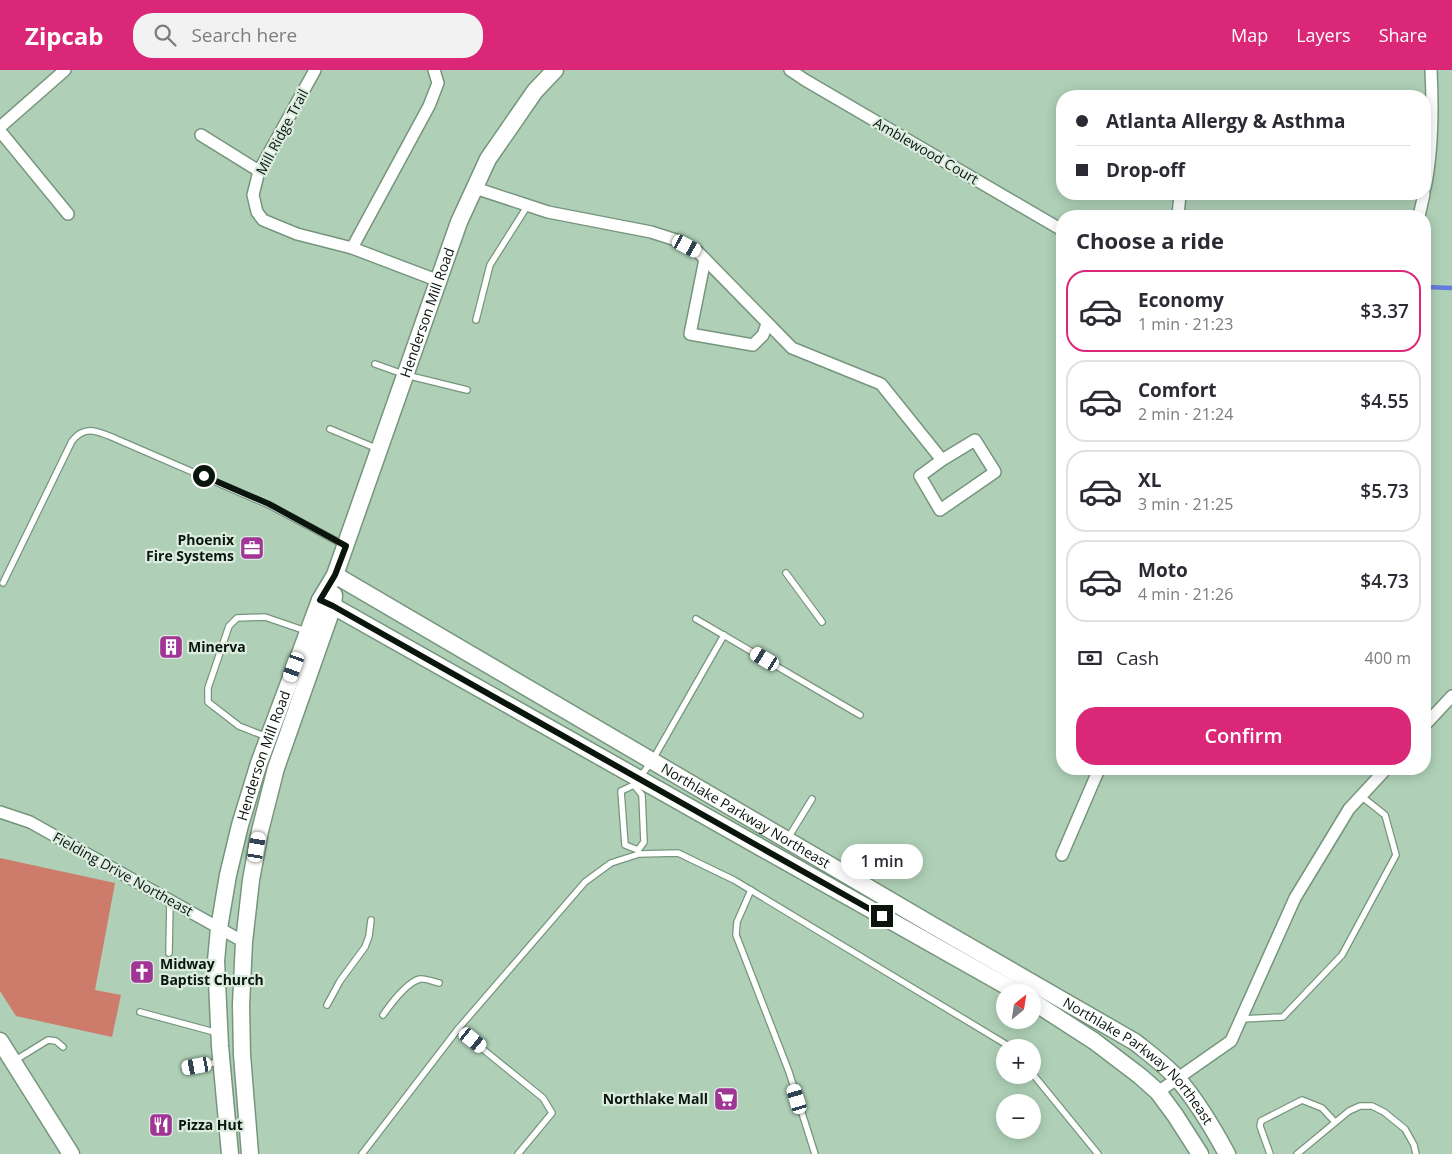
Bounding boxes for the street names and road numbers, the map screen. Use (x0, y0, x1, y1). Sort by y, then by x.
street label: Mill Ridge Trail (251, 85, 312, 178)
street label: Amblewood Court (870, 113, 982, 188)
street label: Henderson Mill Road (395, 245, 458, 380)
street label: Henderson Mill Road (232, 688, 294, 823)
street label: Northlake Parkway Northeast (658, 758, 834, 872)
street label: Fielding Drive Northeast (50, 827, 197, 920)
street label: Northlake Parkway Northeast (1060, 993, 1218, 1128)

